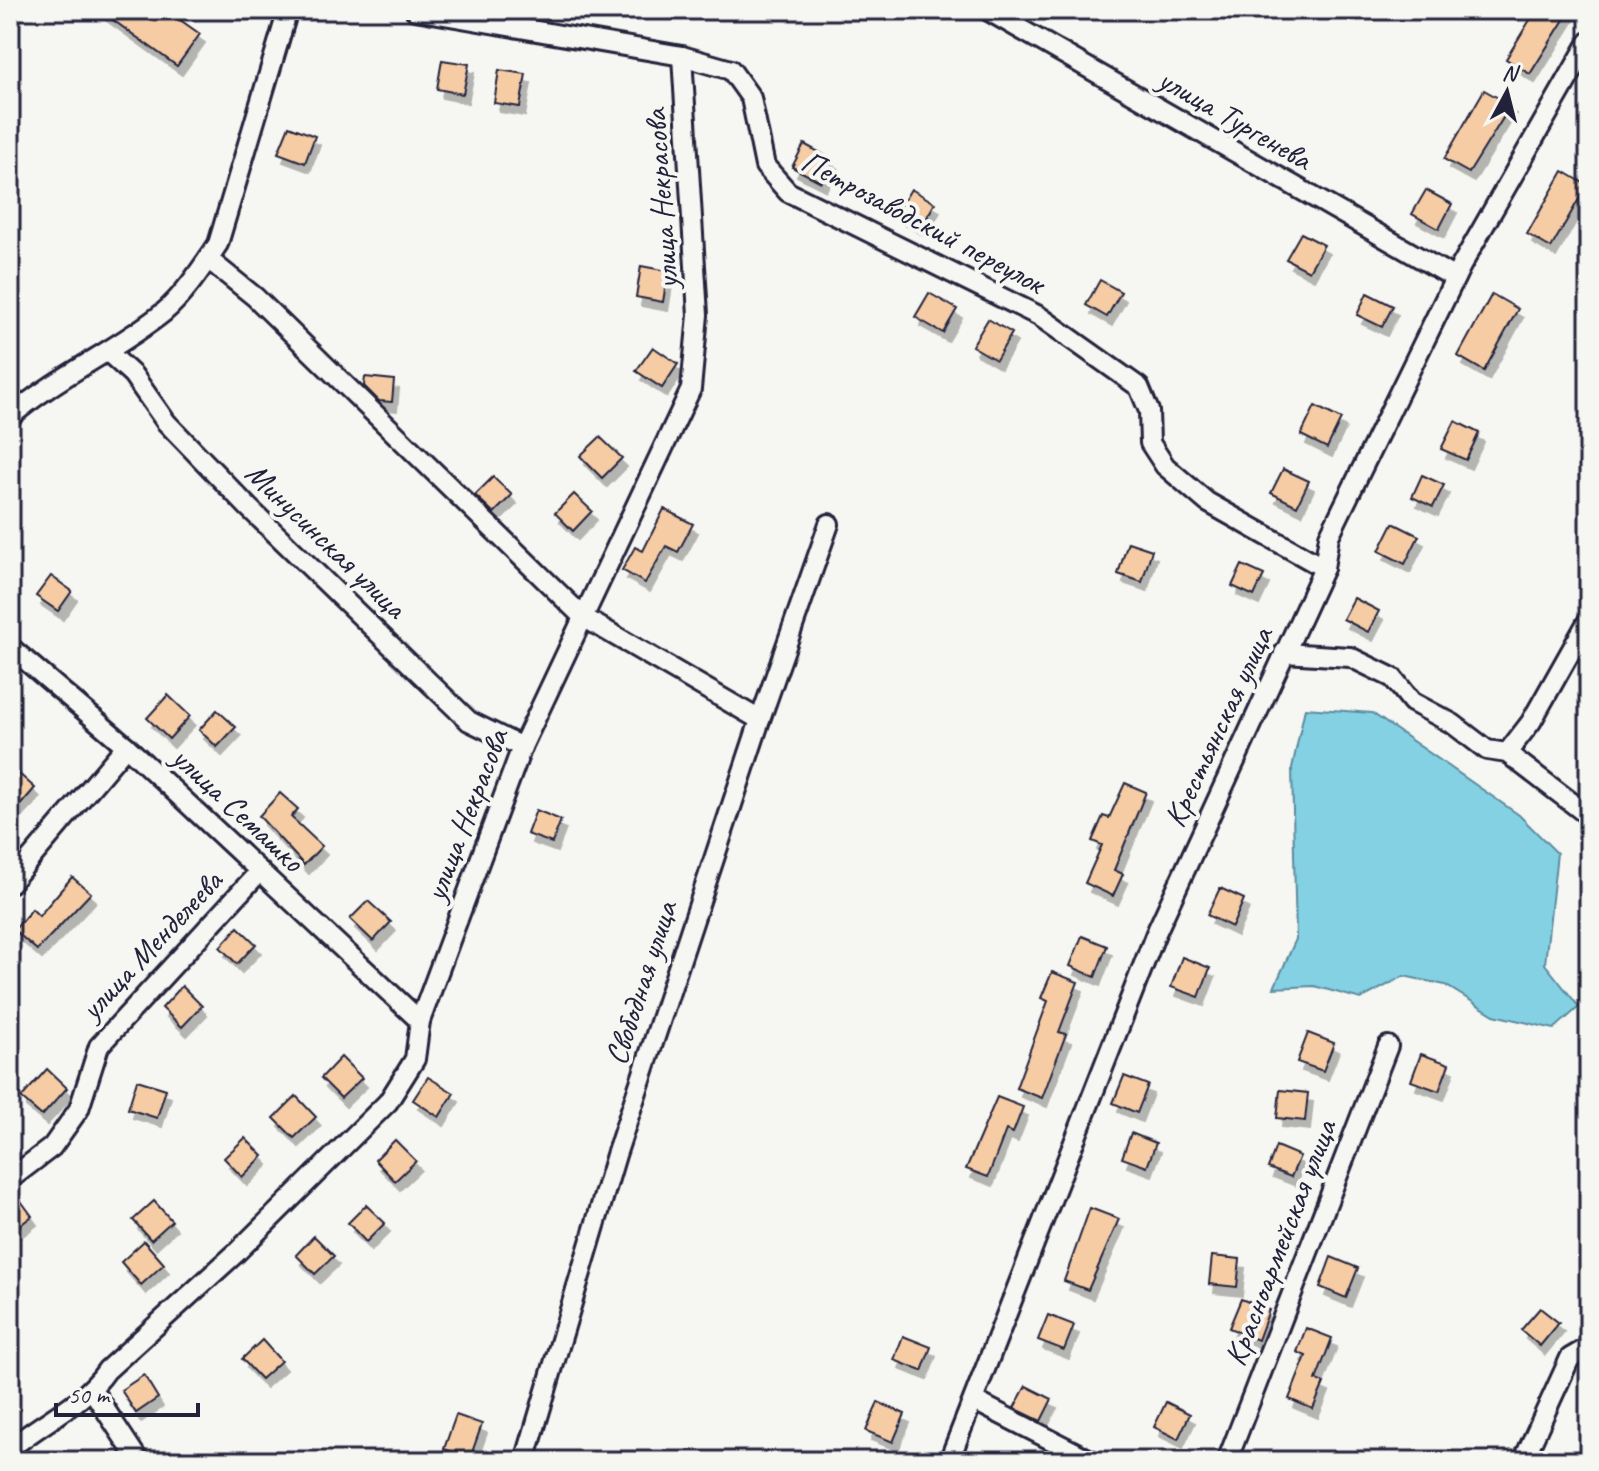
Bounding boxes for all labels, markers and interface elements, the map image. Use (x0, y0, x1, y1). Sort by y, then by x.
north arrow (1467, 52, 1547, 132)
street label: улица Тургенева (1149, 58, 1321, 180)
text: N (1501, 58, 1521, 88)
street label: улица Некрасова (634, 106, 688, 292)
street label: Петрозаводский переулок (794, 141, 1054, 305)
street label: Минусинская улица (237, 453, 417, 629)
street label: Крестьянская улица (1154, 619, 1283, 834)
street label: улица Некрасова (414, 721, 518, 908)
street label: улица Семашко (162, 736, 314, 882)
street label: улица Менделеева (70, 860, 232, 1030)
street label: Свободная улица (595, 894, 687, 1070)
street label: Красноармейская улица (1214, 1112, 1346, 1372)
scale bar (56, 1367, 198, 1417)
text: 50 m (68, 1380, 111, 1410)

